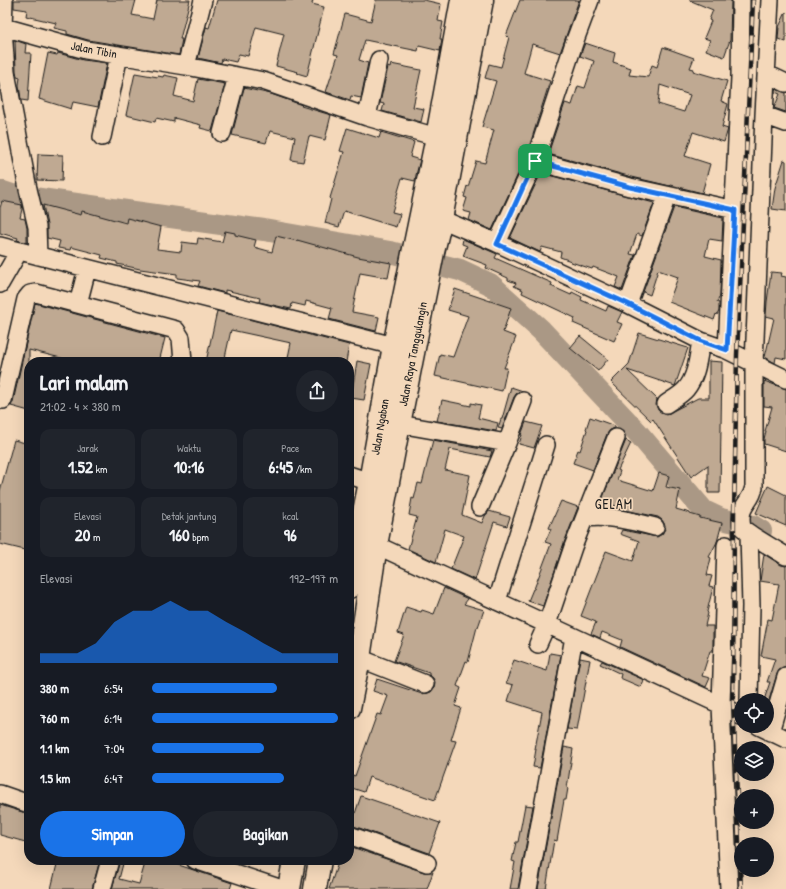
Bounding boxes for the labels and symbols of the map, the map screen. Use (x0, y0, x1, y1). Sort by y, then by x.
street label: Jalan Tibin (70, 37, 119, 62)
pin (518, 144, 552, 178)
street label: Jalan Raya Tanggulangin (394, 300, 431, 408)
street label: Jalan Ngaban (366, 398, 393, 456)
district label: GELAM (595, 494, 633, 513)

